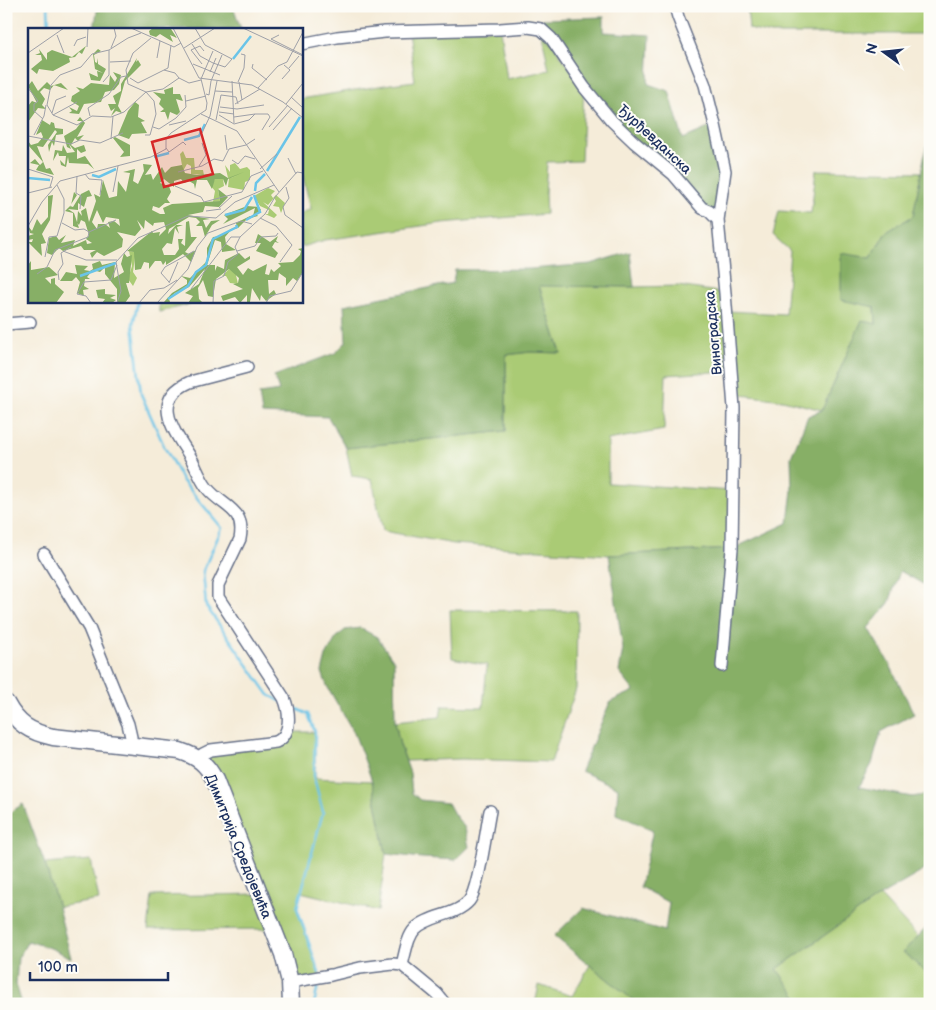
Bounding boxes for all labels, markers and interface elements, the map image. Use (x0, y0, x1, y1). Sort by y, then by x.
inset map (28, 28, 302, 302)
north arrow (858, 28, 908, 78)
text: N (862, 41, 881, 56)
street label: Ђурђевданска (614, 101, 696, 178)
street label: Виноградска (701, 289, 726, 376)
street label: Димитрија Средојевића (202, 771, 276, 922)
scale bar (30, 950, 168, 982)
text: 100 m (38, 958, 78, 977)

